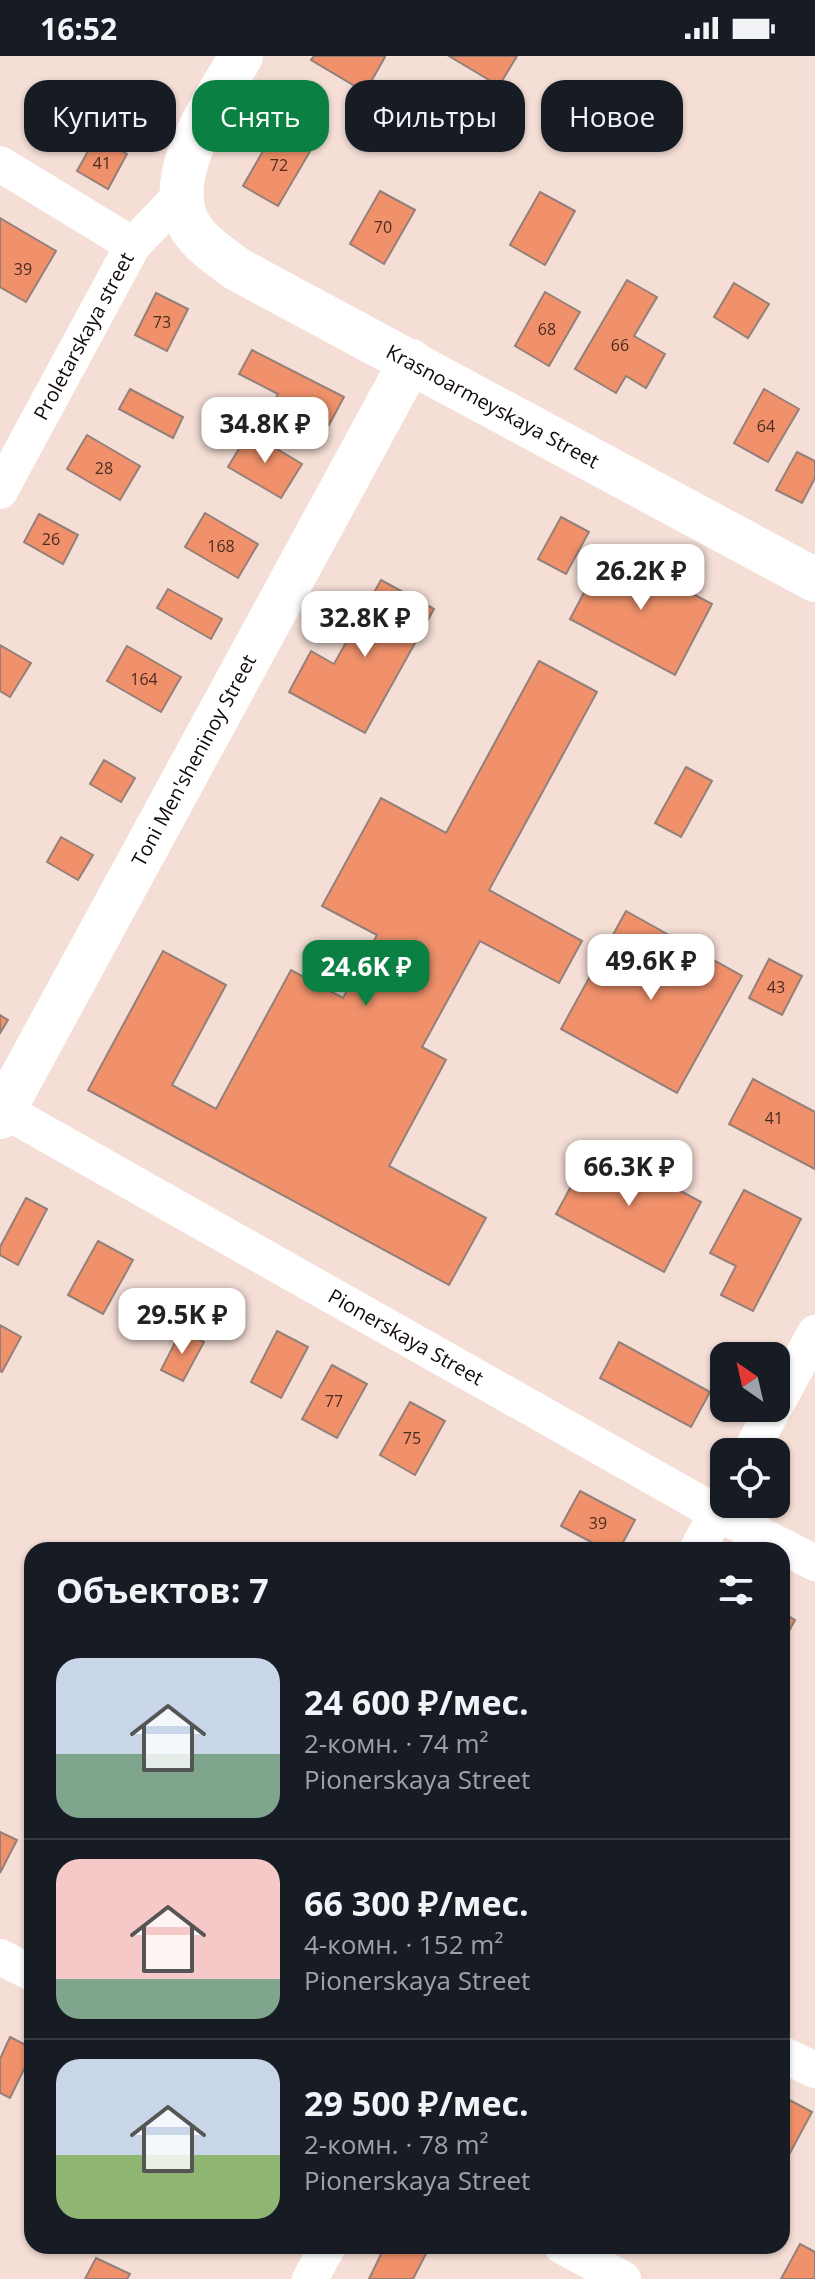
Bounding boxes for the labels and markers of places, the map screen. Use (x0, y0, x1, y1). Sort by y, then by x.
pin: 34.8K ₽ (191, 397, 339, 465)
pin: 26.2K ₽ (567, 544, 715, 612)
pin: 32.8K ₽ (291, 591, 439, 659)
pin: 49.6K ₽ (577, 934, 725, 1002)
pin: 24.6K ₽ (292, 940, 440, 1008)
pin: 66.3K ₽ (555, 1140, 703, 1208)
pin: 29.5K ₽ (108, 1288, 256, 1356)

